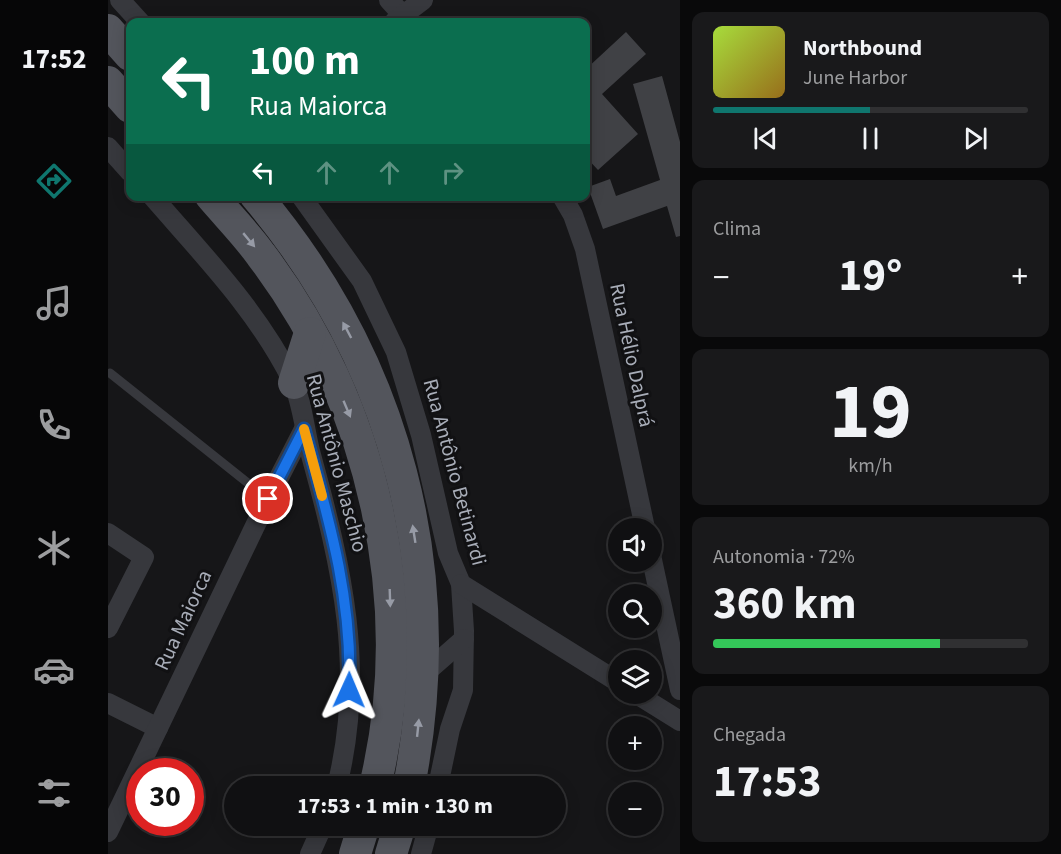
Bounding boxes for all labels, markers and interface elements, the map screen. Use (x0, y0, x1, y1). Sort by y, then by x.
text: 100 m (249, 31, 360, 91)
text: Northbound (803, 32, 922, 64)
text: 17:52 (21, 40, 87, 79)
icon: left (150, 42, 228, 120)
text: June Harbor (803, 64, 907, 92)
text: Rua Maiorca (249, 87, 387, 126)
icon: previous (749, 122, 782, 155)
icon: pause (854, 122, 887, 155)
icon: next (959, 122, 992, 155)
icon: left (247, 156, 280, 189)
icon: ahead (310, 156, 343, 189)
icon: ahead (373, 156, 406, 189)
icon: right (436, 156, 469, 189)
icon: directions (33, 160, 75, 202)
text: Clima (713, 215, 761, 243)
one-way arrow (243, 232, 256, 248)
text: 19° (839, 244, 902, 308)
text: − (713, 254, 729, 301)
text: + (1012, 254, 1028, 301)
street label: Rua Hélio Dalprá (602, 280, 662, 430)
icon: music (33, 282, 75, 324)
one-way arrow (342, 321, 352, 338)
text: 19 (829, 357, 912, 468)
street label: Rua Antônio Maschio (299, 370, 375, 556)
street label: Rua Antônio Betinardi (416, 375, 494, 569)
one-way arrow (342, 400, 352, 418)
icon: phone (33, 404, 75, 446)
text: km/h (848, 452, 893, 480)
pin (242, 473, 293, 524)
icon: arrive (251, 482, 284, 515)
map controls (608, 518, 662, 836)
button: sound (608, 518, 662, 572)
one-way arrow (410, 525, 419, 544)
icon: climate (33, 527, 75, 569)
text: Autonomia · 72% (713, 543, 855, 571)
street label: Rua Maiorca (147, 565, 219, 675)
text: 360 km (713, 572, 857, 636)
button: search (608, 584, 662, 638)
one-way arrow (385, 588, 395, 607)
icon: car (33, 649, 75, 691)
button: layers (608, 650, 662, 704)
position arrow (317, 658, 381, 722)
button: + (608, 716, 662, 770)
one-way arrow (413, 719, 423, 738)
text: Chegada (713, 721, 786, 749)
text: 17:53 (713, 750, 822, 814)
speed limit sign: 30 (126, 758, 204, 836)
icon: filters (33, 772, 75, 814)
button: − (608, 782, 662, 836)
text: 17:53 · 1 min · 130 m (297, 790, 493, 822)

